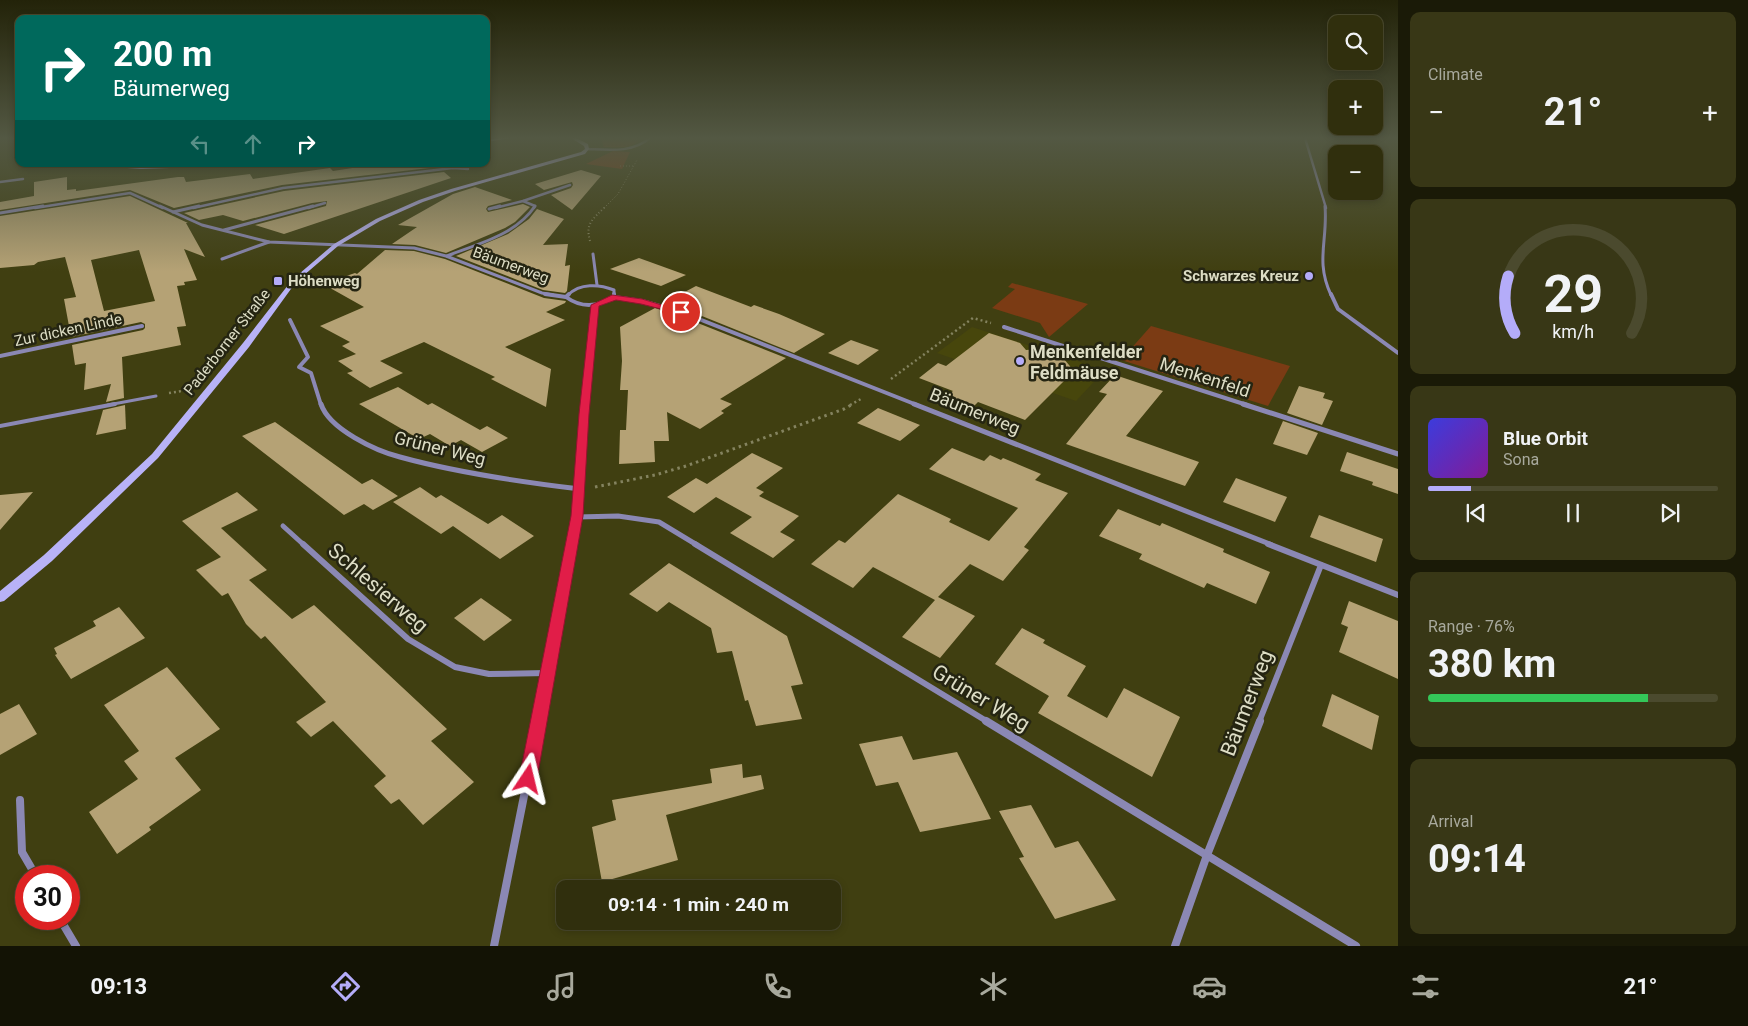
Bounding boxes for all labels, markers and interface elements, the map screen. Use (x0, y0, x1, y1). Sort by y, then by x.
map controls (1328, 15, 1383, 200)
button: search (1328, 15, 1383, 70)
text: 200 m (113, 34, 212, 75)
icon: right (30, 35, 95, 100)
text: Climate (1428, 65, 1483, 84)
text: Bäumerweg (113, 76, 230, 101)
button: + (1328, 80, 1383, 135)
text: 21° (1544, 90, 1602, 134)
text: − (1428, 96, 1444, 129)
text: + (1702, 96, 1718, 129)
icon: left (186, 130, 214, 158)
icon: ahead (239, 130, 267, 158)
icon: right (292, 130, 320, 158)
button: − (1328, 145, 1383, 200)
street label: Bäumerweg (470, 243, 552, 287)
text: 29 (1543, 264, 1603, 325)
place label: Schwarzes Kreuz (1183, 267, 1299, 285)
marker: Schwarzes Kreuz (1303, 270, 1315, 282)
place label: Höhenweg (288, 272, 360, 290)
marker: Höhenweg (272, 275, 284, 287)
street label: Paderborner Straße (180, 285, 274, 399)
pin (660, 291, 702, 333)
icon: arrive (667, 298, 695, 326)
street label: Zur dicken Linde (12, 310, 124, 350)
text: km/h (1552, 321, 1594, 342)
place label: Menkenfelder Feldmäuse (1030, 341, 1142, 383)
street label: Menkenfeld (1157, 353, 1253, 401)
marker: Menkenfelder Feldmäuse (1014, 355, 1026, 367)
street label: Bäumerweg (927, 383, 1023, 439)
street label: Grüner Weg (392, 426, 488, 470)
text: Blue Orbit (1503, 427, 1588, 450)
text: Sona (1503, 450, 1539, 469)
icon: previous (1462, 499, 1490, 527)
icon: pause (1559, 499, 1587, 527)
icon: next (1656, 499, 1684, 527)
street label: Schlesierweg (323, 538, 433, 638)
text: Range · 76% (1428, 617, 1515, 636)
text: 380 km (1428, 642, 1556, 686)
street label: Bäumerweg (1216, 647, 1278, 759)
street label: Grüner Weg (928, 660, 1034, 736)
position arrow (501, 752, 553, 804)
text: Arrival (1428, 812, 1473, 831)
text: 09:14 (1428, 837, 1526, 881)
speed limit sign: 30 (15, 865, 80, 930)
text: 09:14 · 1 min · 240 m (608, 893, 789, 916)
icon: directions (328, 969, 363, 1004)
icon: music (544, 969, 579, 1004)
icon: phone (760, 969, 795, 1004)
icon: climate (976, 969, 1011, 1004)
icon: car (1192, 969, 1227, 1004)
icon: filters (1408, 969, 1443, 1004)
text: 09:13 (90, 974, 147, 999)
text: 21° (1624, 974, 1657, 999)

